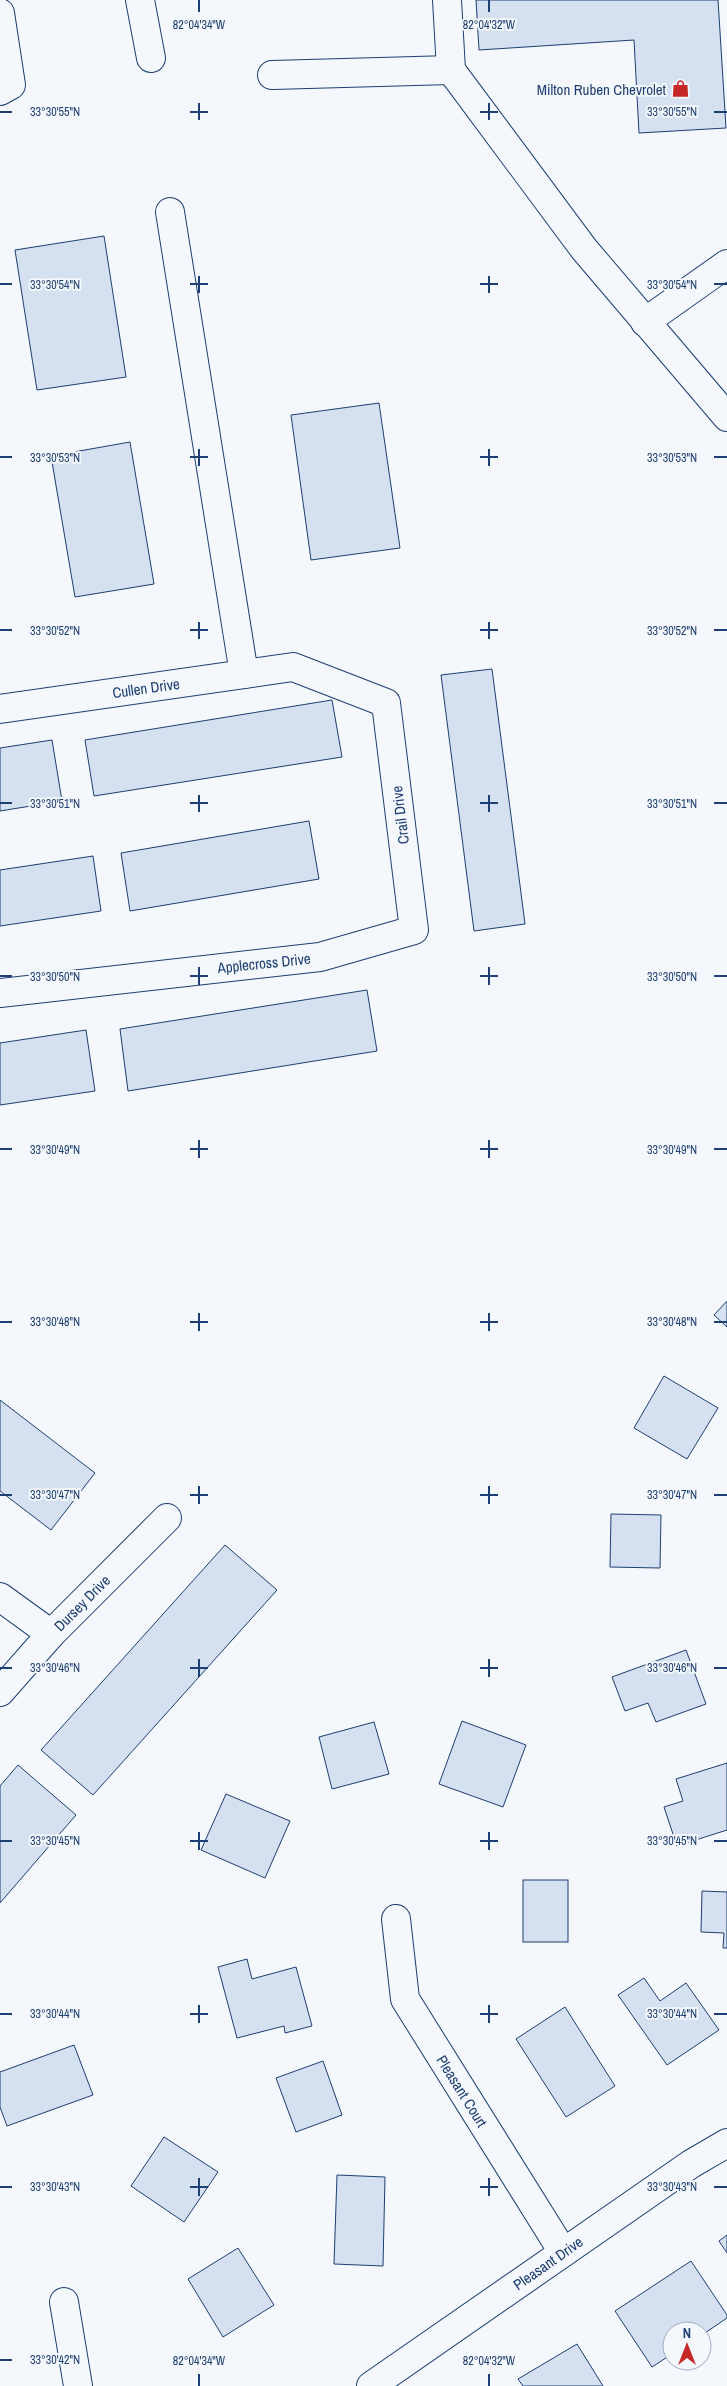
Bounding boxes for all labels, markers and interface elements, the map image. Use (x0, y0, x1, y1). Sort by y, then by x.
text: 82°04'34"W (173, 17, 226, 33)
text: 82°04'32"W (463, 17, 516, 33)
place label: Milton Ruben Chevrolet (537, 79, 667, 100)
shop icon: Milton Ruben Chevrolet (670, 79, 690, 99)
text: 33°30'55"N (30, 104, 80, 120)
text: 33°30'55"N (647, 104, 697, 120)
text: 33°30'54"N (30, 277, 80, 293)
text: 33°30'54"N (647, 277, 697, 293)
text: 33°30'53"N (30, 450, 80, 466)
text: 33°30'53"N (647, 450, 697, 466)
text: 33°30'52"N (30, 623, 80, 639)
text: 33°30'52"N (647, 623, 697, 639)
street label: Cullen Drive (111, 673, 181, 703)
street label: Crail Drive (386, 784, 414, 845)
text: 33°30'51"N (30, 796, 80, 812)
text: 33°30'51"N (647, 796, 697, 812)
street label: Applecross Drive (215, 948, 312, 978)
text: 33°30'50"N (30, 969, 80, 985)
text: 33°30'50"N (647, 969, 697, 985)
text: 33°30'49"N (30, 1142, 80, 1158)
text: 33°30'49"N (647, 1142, 697, 1158)
text: 33°30'48"N (30, 1314, 80, 1330)
text: 33°30'48"N (647, 1314, 697, 1330)
text: 33°30'47"N (30, 1487, 80, 1503)
text: 33°30'47"N (647, 1487, 697, 1503)
street label: Dursey Drive (49, 1570, 115, 1636)
text: 33°30'46"N (30, 1660, 80, 1676)
text: 33°30'46"N (647, 1660, 697, 1676)
text: 33°30'45"N (30, 1833, 80, 1849)
text: 33°30'45"N (647, 1833, 697, 1849)
text: 33°30'44"N (30, 2006, 80, 2022)
text: 33°30'44"N (647, 2006, 697, 2022)
street label: Pleasant Court (432, 2051, 493, 2132)
text: 33°30'43"N (30, 2179, 80, 2195)
text: 33°30'43"N (647, 2179, 697, 2195)
street label: Pleasant Drive (509, 2231, 587, 2295)
north arrow (662, 2321, 712, 2371)
text: N (683, 2324, 691, 2342)
text: 33°30'42"N (30, 2352, 80, 2368)
text: 82°04'34"W (173, 2353, 226, 2369)
text: 82°04'32"W (463, 2353, 516, 2369)

